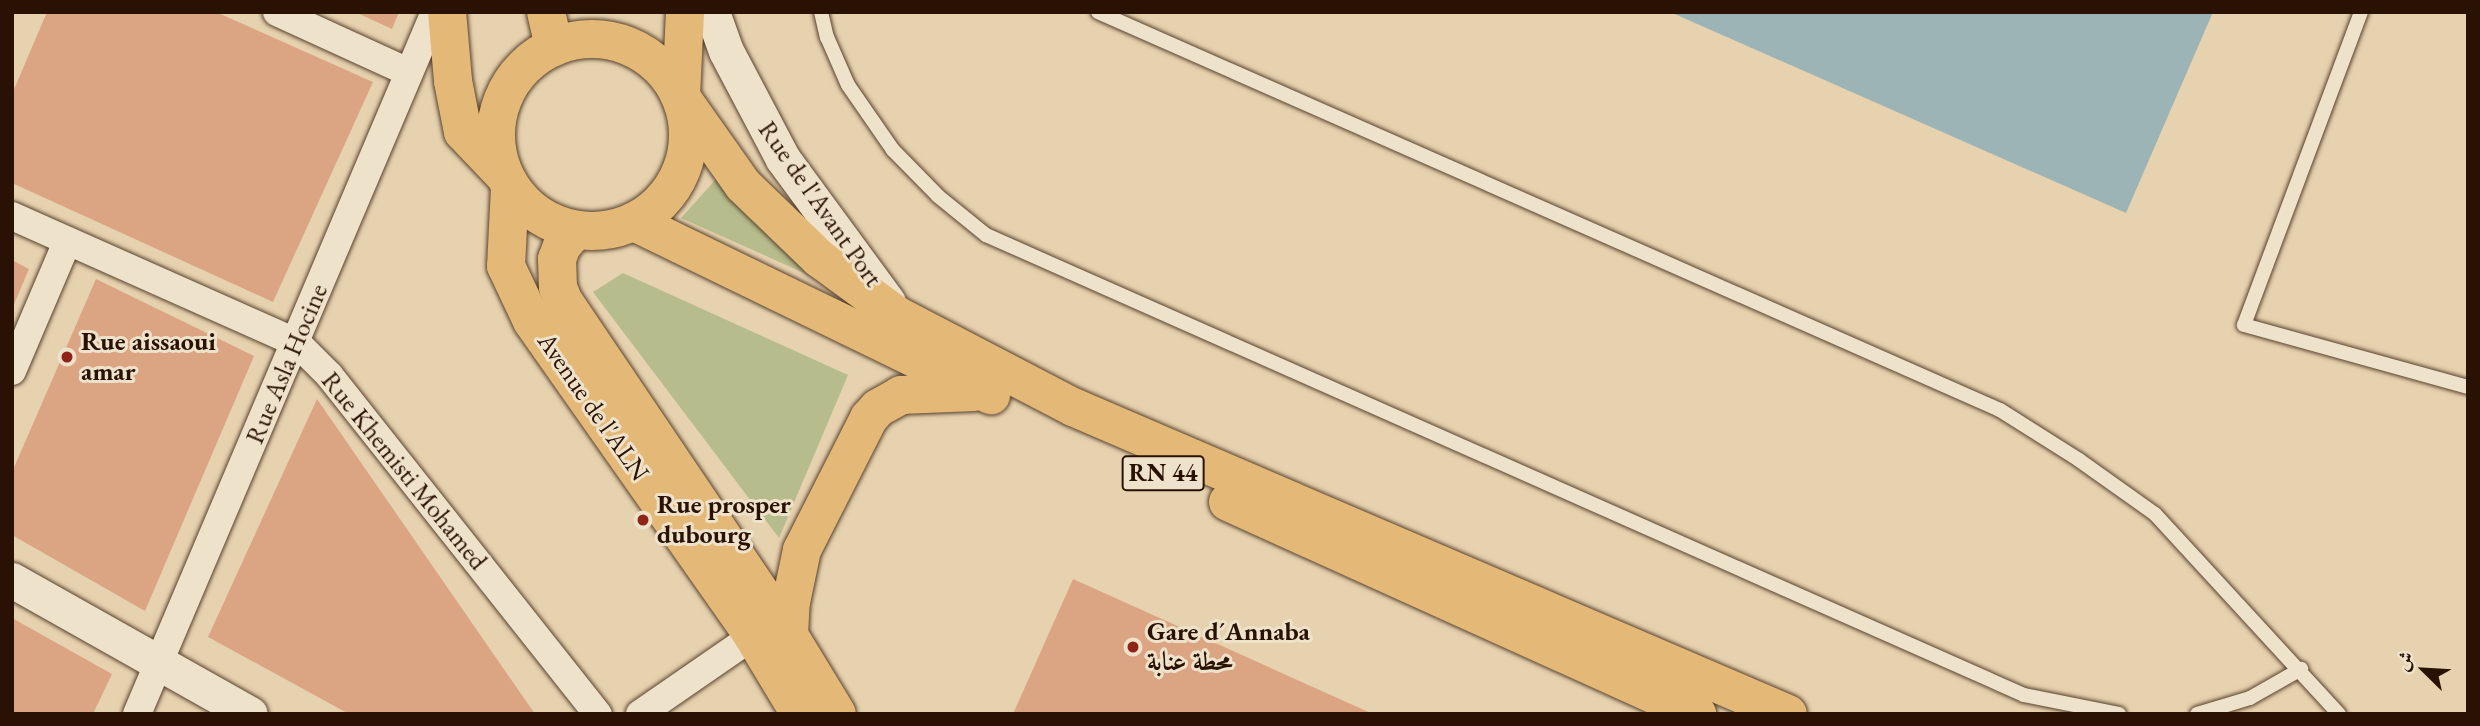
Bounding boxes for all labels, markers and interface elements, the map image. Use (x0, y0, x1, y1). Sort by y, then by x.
street label: Rue de l'Avant Port (751, 115, 889, 293)
street label: Rue Asla Hocine (239, 279, 335, 449)
place label: Rue aissaoui amar (81, 326, 216, 388)
street label: Avenue de l'ALN (530, 327, 656, 487)
marker: Rue aissaoui amar (59, 349, 75, 365)
street label: Rue Khemisti Mohamed (314, 366, 494, 576)
road number: RN 44 (1121, 452, 1205, 494)
place label: Rue prosper dubourg (657, 489, 791, 550)
marker: Rue prosper dubourg (635, 512, 651, 528)
place label: Gare d´Annaba محطة عنابة (1147, 616, 1310, 678)
north arrow (2389, 635, 2459, 705)
marker: Gare d´Annaba محطة عنابة (1125, 639, 1141, 655)
text: ش (2389, 648, 2420, 675)

